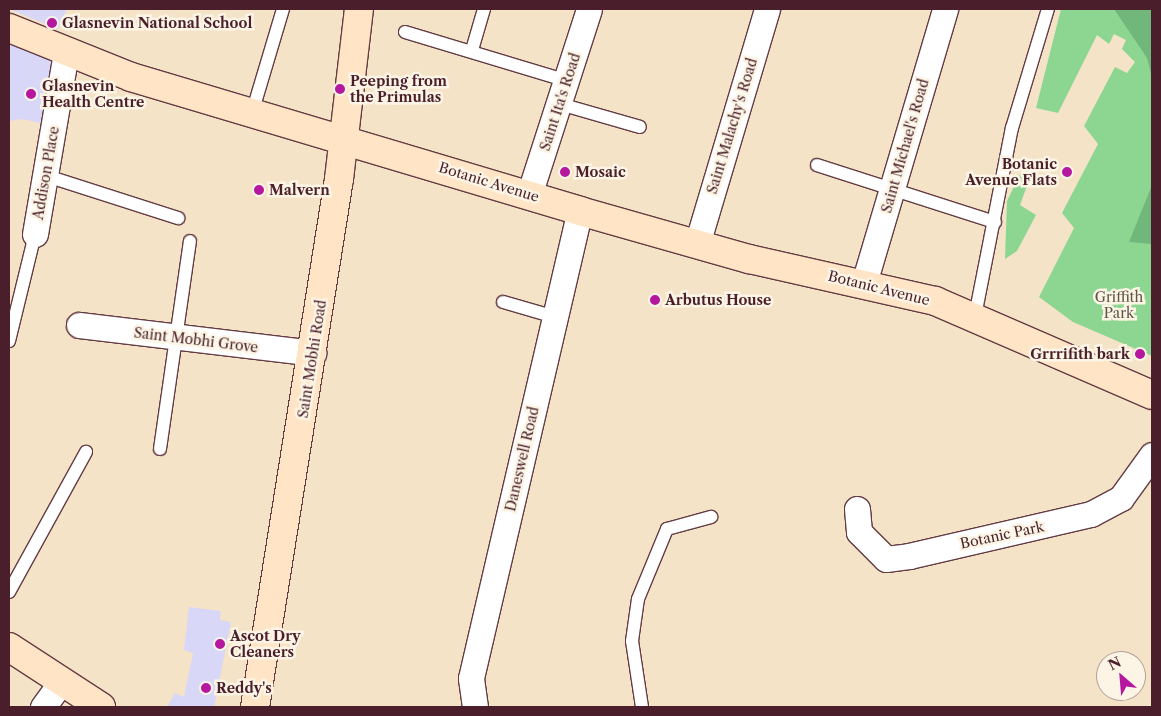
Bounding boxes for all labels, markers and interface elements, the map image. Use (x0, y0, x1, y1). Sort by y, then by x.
place label: Glasnevin National School (62, 15, 252, 31)
marker: Glasnevin National School (46, 17, 58, 29)
street label: Saint Ita's Road (536, 51, 584, 153)
street label: Saint Malachy's Road (703, 56, 761, 196)
place label: Peeping from the Primulas (350, 73, 447, 105)
street label: Saint Michael's Road (878, 77, 932, 215)
place label: Glasnevin Health Centre (42, 78, 144, 110)
marker: Peeping from the Primulas (334, 83, 346, 95)
marker: Glasnevin Health Centre (24, 87, 38, 101)
street label: Addison Place (30, 125, 62, 221)
place label: Botanic Avenue Flats (965, 156, 1057, 188)
street label: Botanic Avenue (437, 159, 541, 205)
place label: Mosaic (575, 164, 626, 180)
marker: Mosaic (559, 166, 571, 178)
marker: Botanic Avenue Flats (1061, 166, 1073, 178)
place label: Malvern (269, 182, 330, 198)
marker: Malvern (253, 184, 265, 196)
street label: Botanic Avenue (826, 267, 932, 309)
park label: Griffith Park (1095, 289, 1143, 322)
place label: Arbutus House (665, 292, 771, 308)
marker: Arbutus House (649, 294, 661, 306)
street label: Saint Mobhi Road (294, 299, 330, 419)
street label: Saint Mobhi Grove (133, 324, 259, 356)
place label: Grrrifith bark (1030, 346, 1130, 362)
marker: Grrrifith bark (1134, 348, 1146, 360)
street label: Daneswell Road (502, 405, 542, 513)
street label: Botanic Park (959, 518, 1045, 552)
place label: Ascot Dry Cleaners (230, 628, 301, 660)
marker: Ascot Dry Cleaners (214, 638, 226, 650)
north arrow (1096, 651, 1146, 701)
text: N (1105, 653, 1124, 674)
place label: Reddy's (216, 680, 272, 696)
marker: Reddy's (200, 682, 212, 694)

